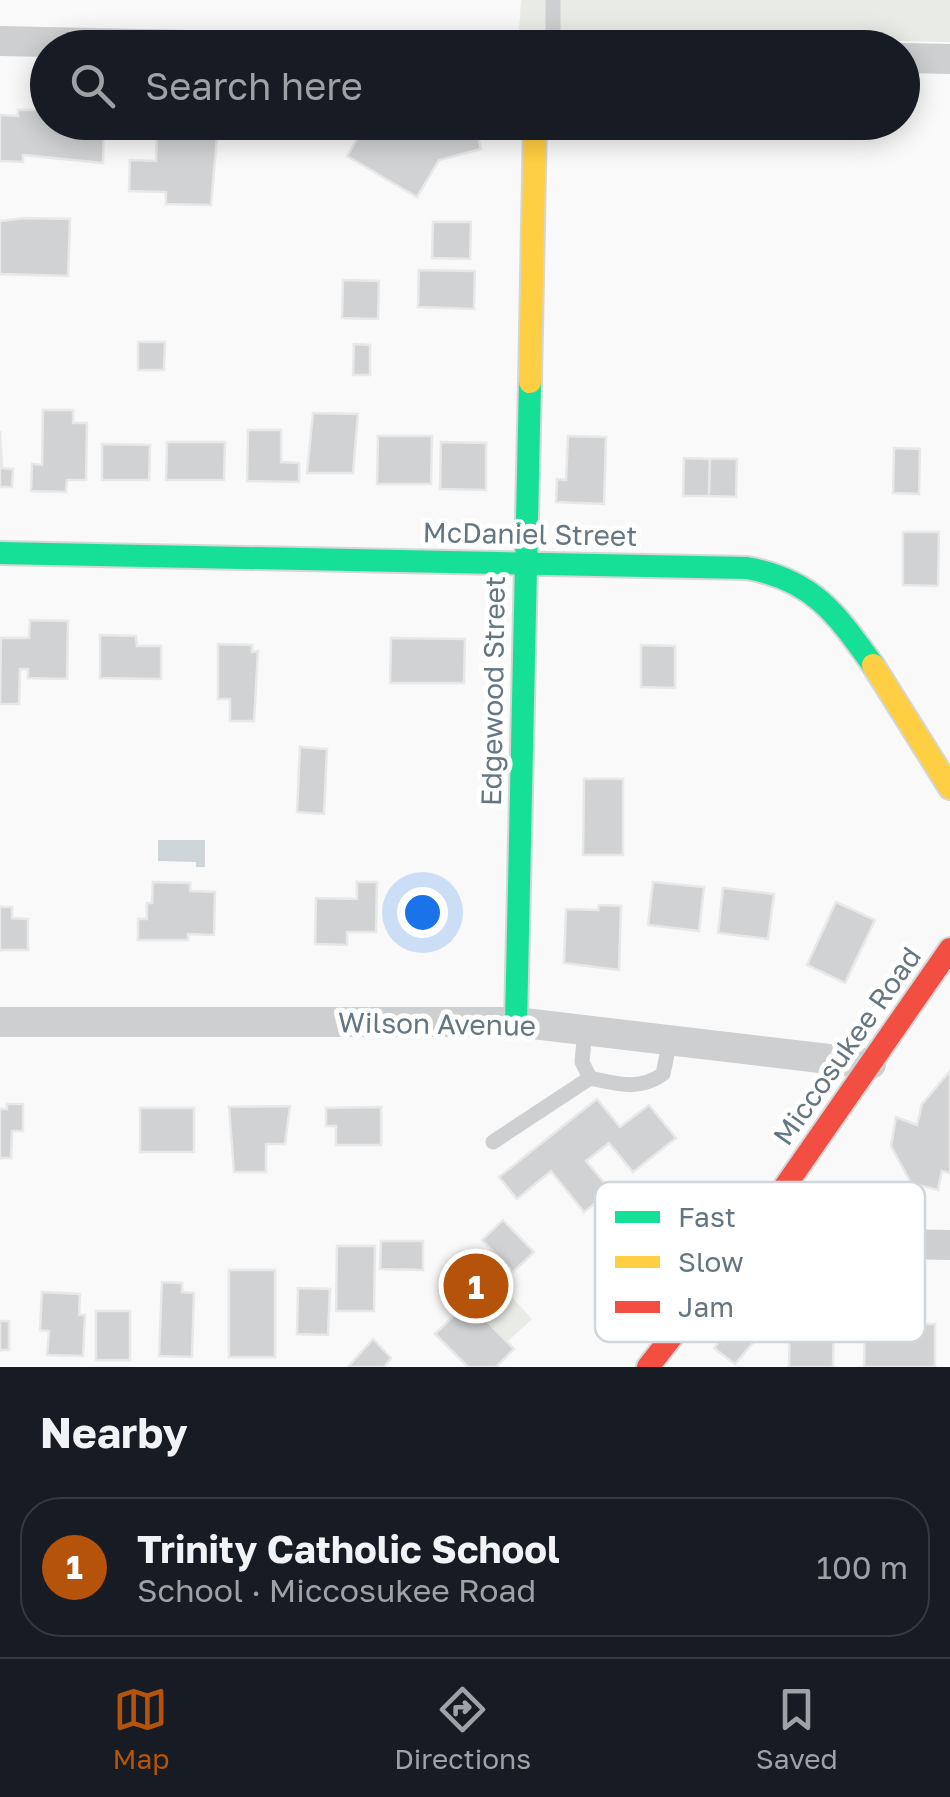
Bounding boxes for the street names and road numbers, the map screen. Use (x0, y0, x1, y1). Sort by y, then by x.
street label: McDaniel Street (422, 515, 638, 552)
street label: Edgewood Street (474, 576, 511, 806)
street label: Miccosukee Road (766, 940, 927, 1151)
street label: Wilson Avenue (338, 1005, 536, 1042)

